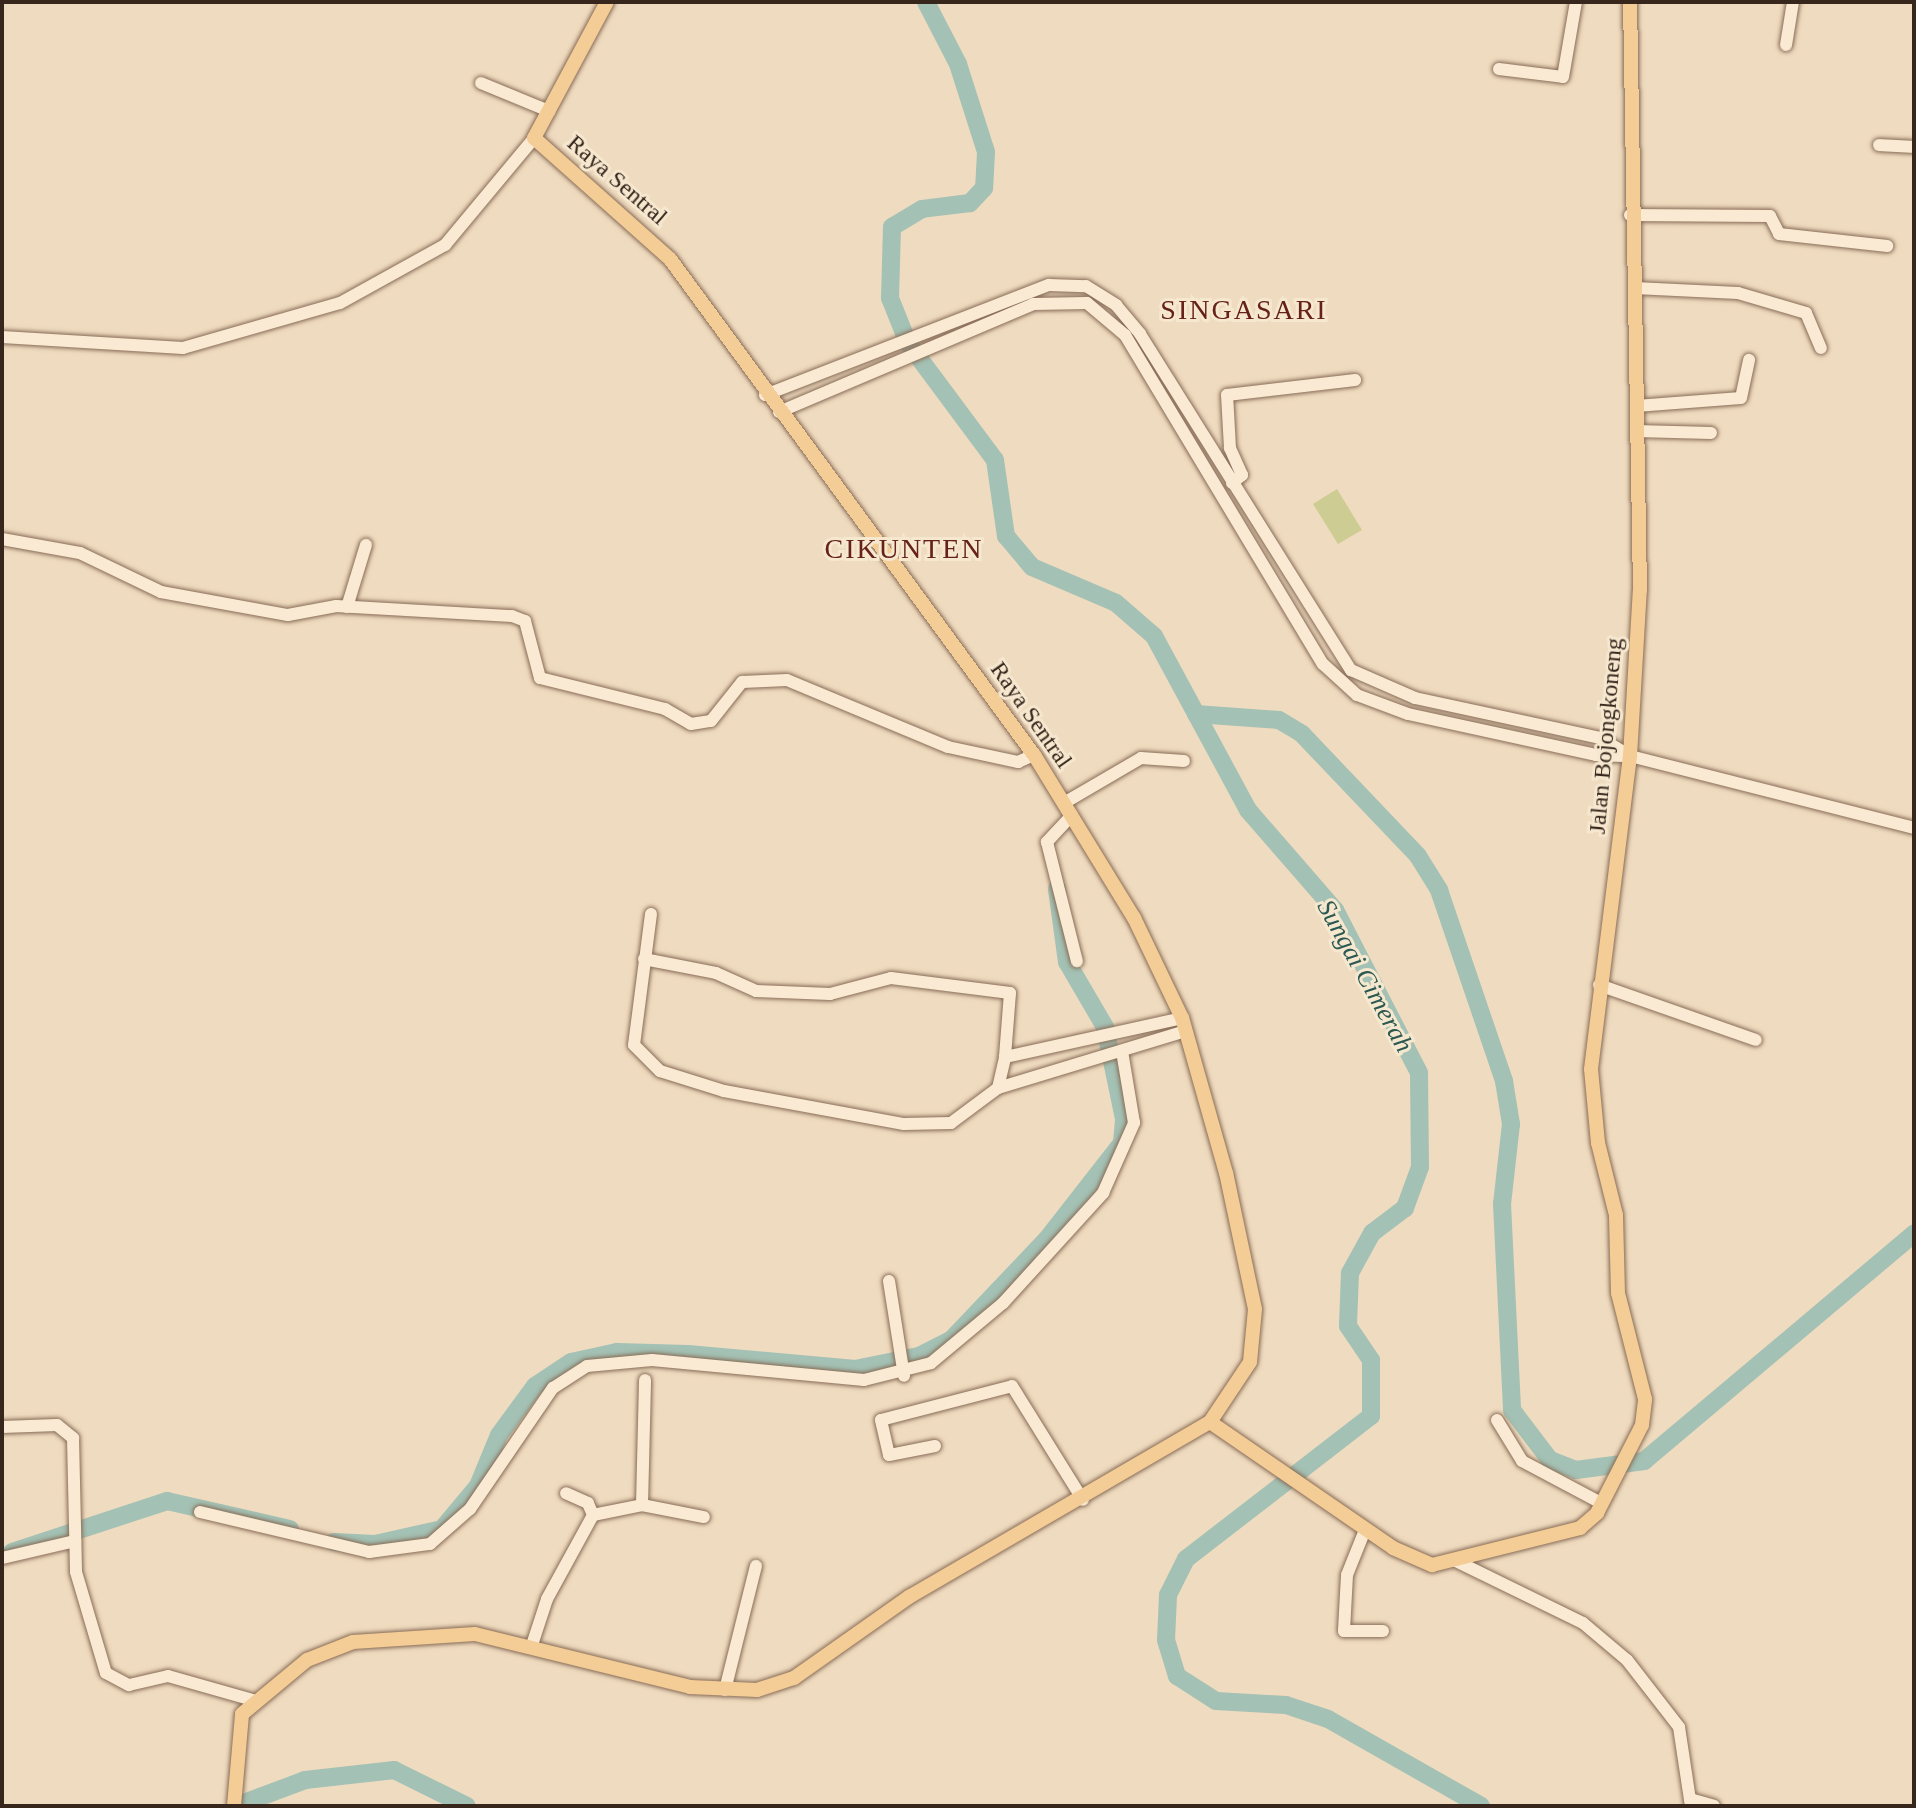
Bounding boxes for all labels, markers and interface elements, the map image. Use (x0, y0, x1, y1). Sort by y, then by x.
street label: Raya Sentral (561, 129, 673, 231)
district label: SINGASARI (1160, 293, 1328, 327)
district label: CIKUNTEN (824, 532, 984, 566)
street label: Jalan Bojongkoneng (1583, 637, 1629, 835)
street label: Raya Sentral (984, 656, 1078, 774)
water label: Sungai Cimerah (1310, 894, 1420, 1058)

